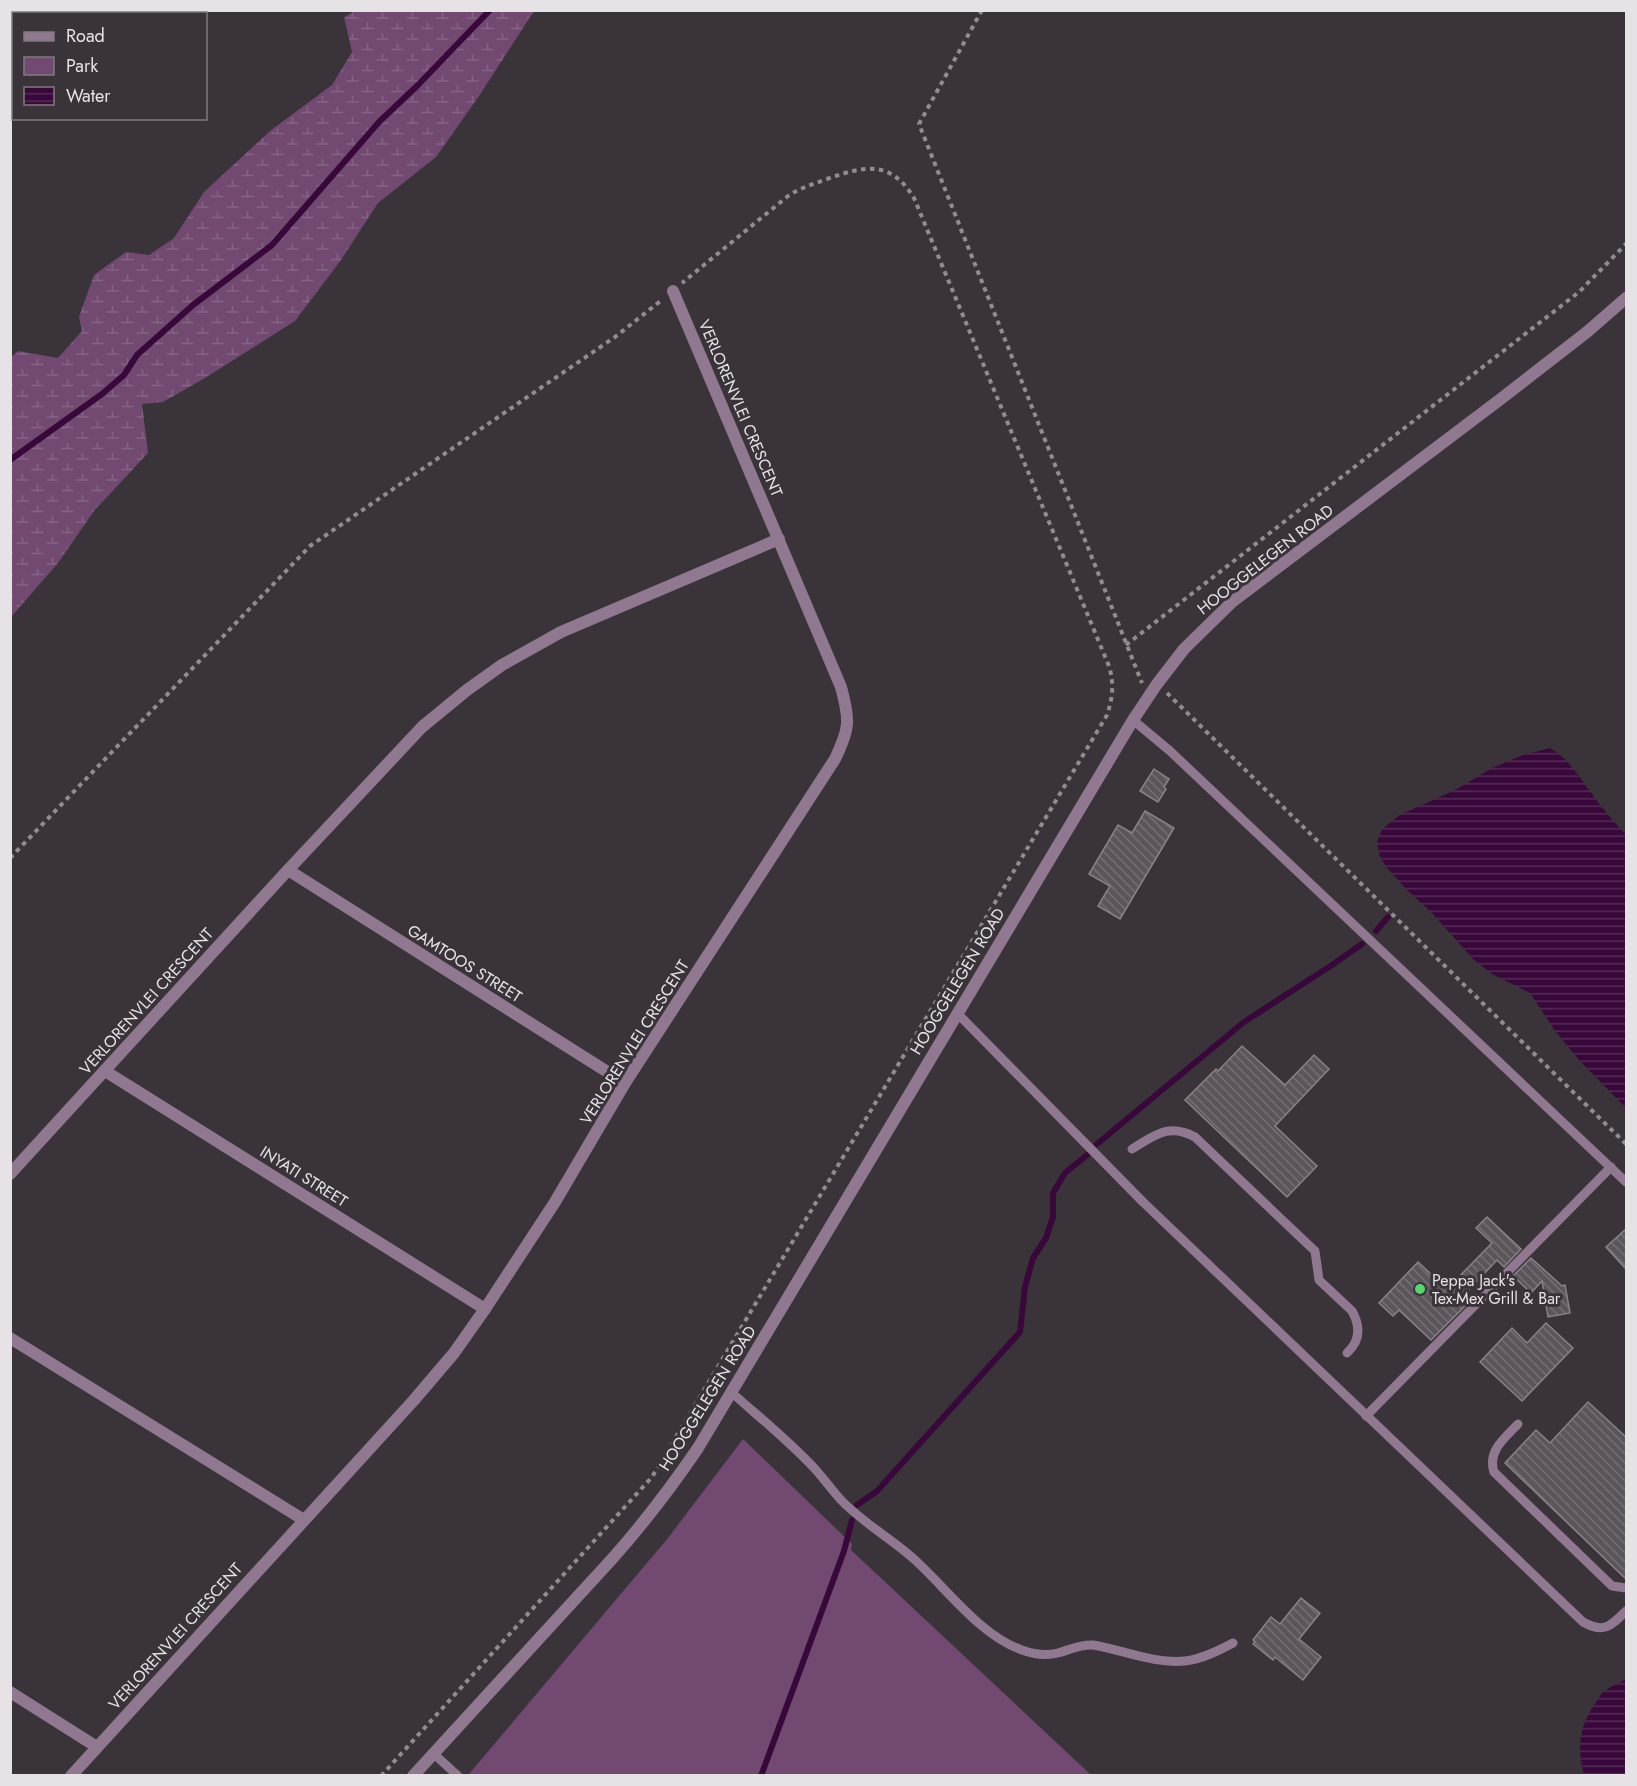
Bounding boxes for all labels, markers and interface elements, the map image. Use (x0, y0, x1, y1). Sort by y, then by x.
legend (12, 12, 207, 120)
text: Road (66, 23, 105, 49)
text: Park (66, 53, 98, 79)
text: Water (66, 83, 111, 109)
street label: VERLORENVLEI CRESCENT (693, 316, 789, 501)
street label: HOOGGELEGEN ROAD (1192, 499, 1338, 620)
street label: HOOGGELEGEN ROAD (904, 904, 1010, 1059)
street label: GAMTOOS STREET (403, 919, 527, 1008)
street label: VERLORENVLEI CRESCENT (74, 923, 219, 1080)
street label: VERLORENVLEI CRESCENT (574, 955, 695, 1129)
street label: INYATI STREET (255, 1140, 352, 1213)
place label: Peppa Jack's Tex-Mex Grill & Bar (1432, 1269, 1561, 1310)
marker: Peppa Jack's Tex-Mex Grill & Bar (1413, 1282, 1427, 1296)
street label: HOOGGELEGEN ROAD (653, 1321, 762, 1475)
street label: VERLORENVLEI CRESCENT (103, 1558, 248, 1715)

